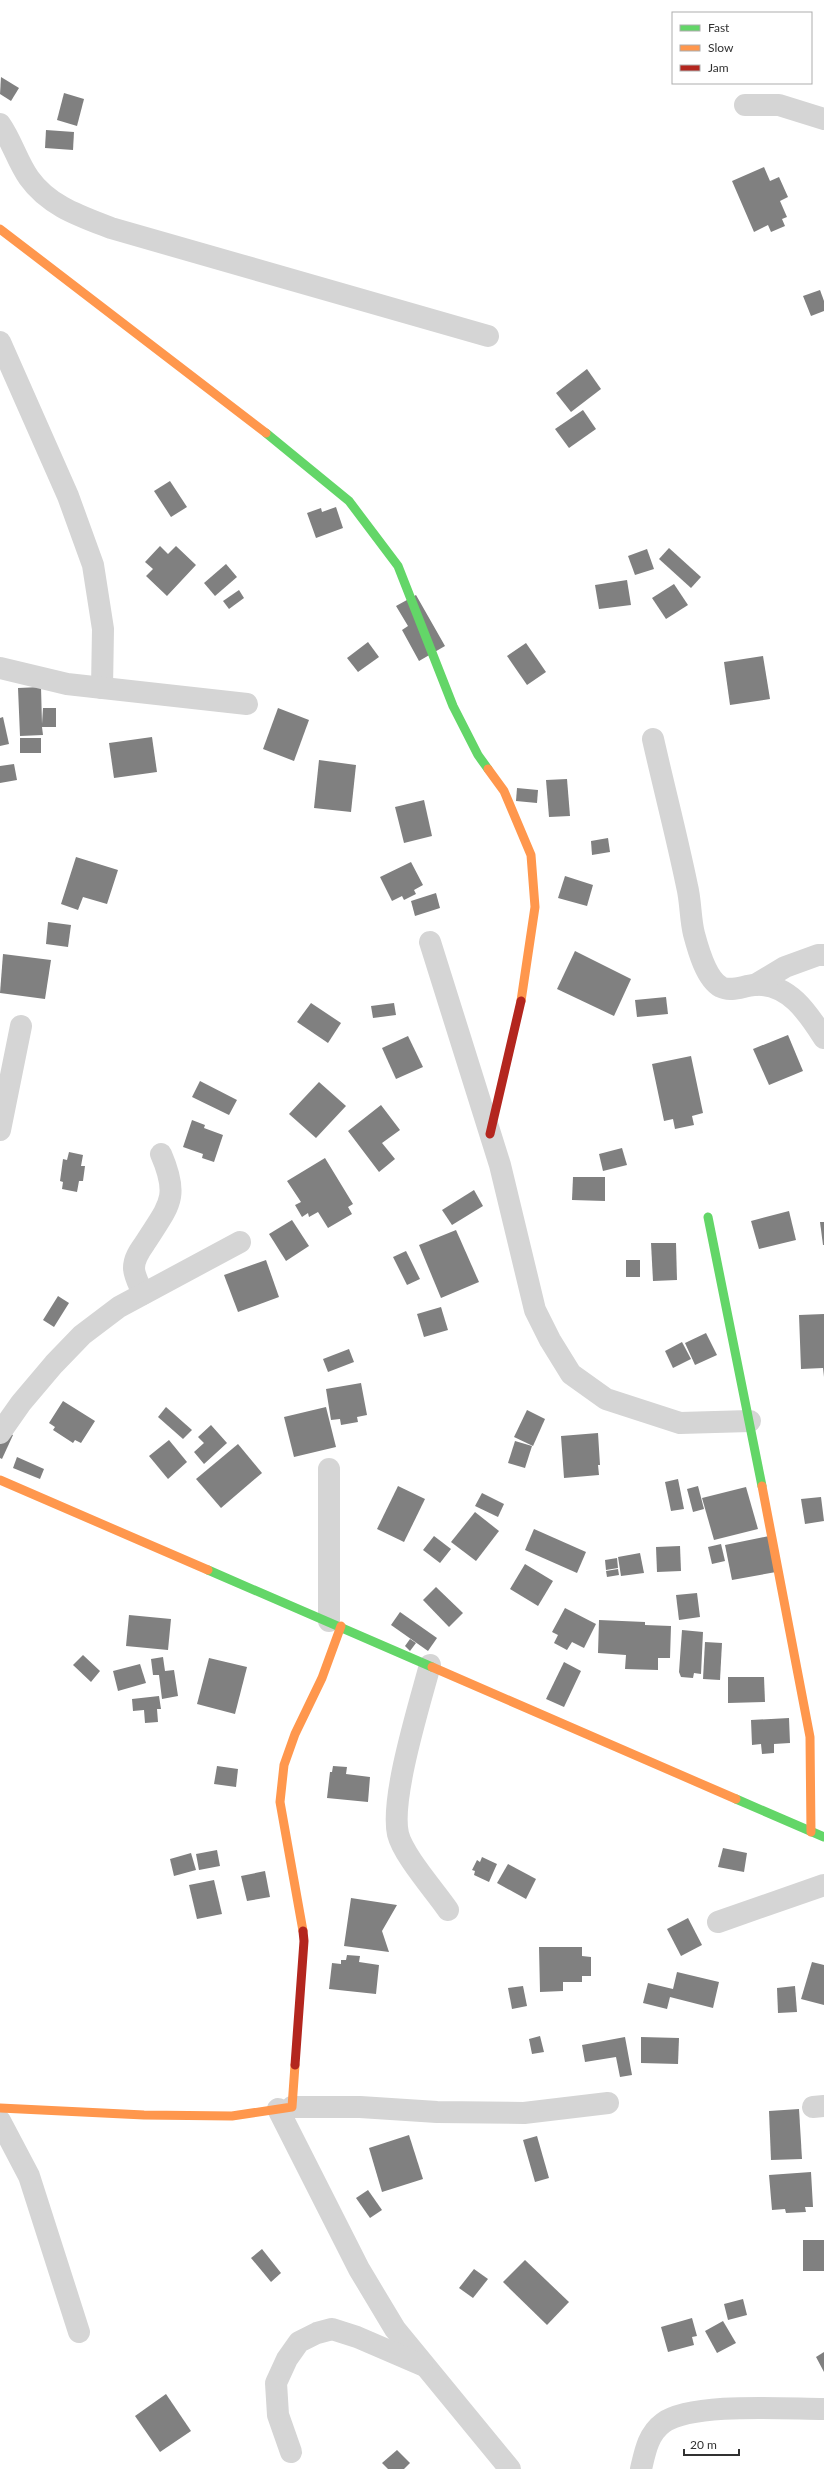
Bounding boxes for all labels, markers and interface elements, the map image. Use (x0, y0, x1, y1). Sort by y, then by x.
legend (672, 12, 812, 84)
text: Fast (708, 20, 730, 35)
text: Slow (708, 40, 734, 55)
text: Jam (708, 60, 729, 75)
scale bar (684, 2431, 739, 2457)
text: 20 m (690, 2437, 717, 2452)

